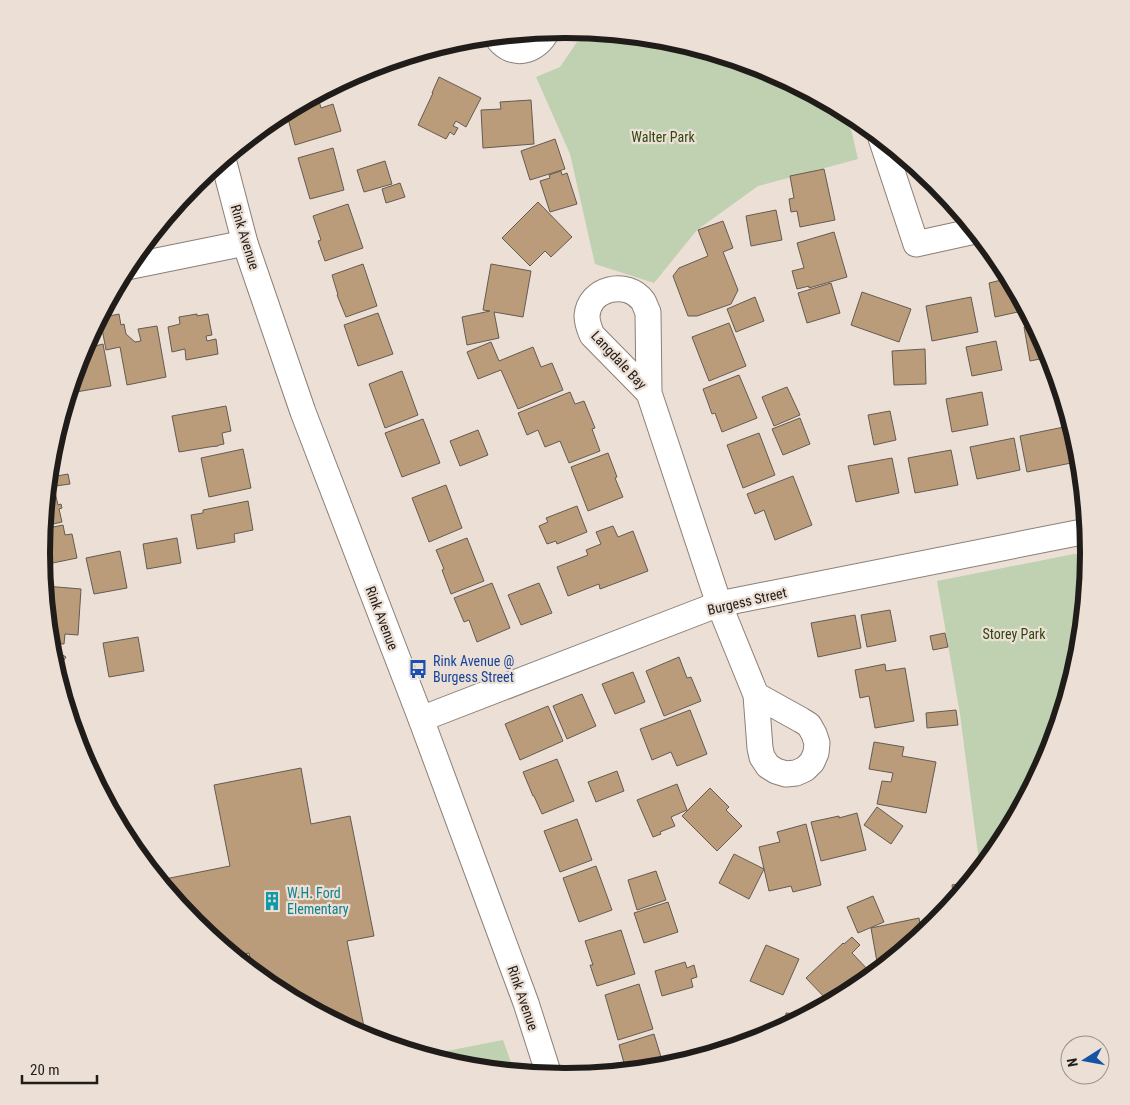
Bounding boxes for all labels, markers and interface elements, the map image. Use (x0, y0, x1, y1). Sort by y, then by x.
park label: Walter Park (631, 129, 695, 145)
street label: Rink Avenue (228, 202, 263, 272)
street label: Langdale Bay (588, 328, 650, 393)
street label: Rink Avenue (362, 584, 402, 653)
street label: Burgess Street (706, 584, 788, 618)
park label: Storey Park (983, 626, 1046, 642)
place label: Rink Avenue @ Burgess Street (433, 653, 514, 685)
bus stop icon: Rink Avenue @ Burgess Street (407, 658, 429, 680)
place label: W.H. Ford Elementary (287, 885, 349, 917)
building icon: W.H. Ford Elementary (261, 890, 283, 912)
street label: Rink Avenue (504, 964, 542, 1033)
north arrow (1060, 1035, 1110, 1085)
scale bar (22, 1052, 98, 1084)
text: N (1064, 1057, 1081, 1068)
text: 20 m (30, 1061, 60, 1079)

